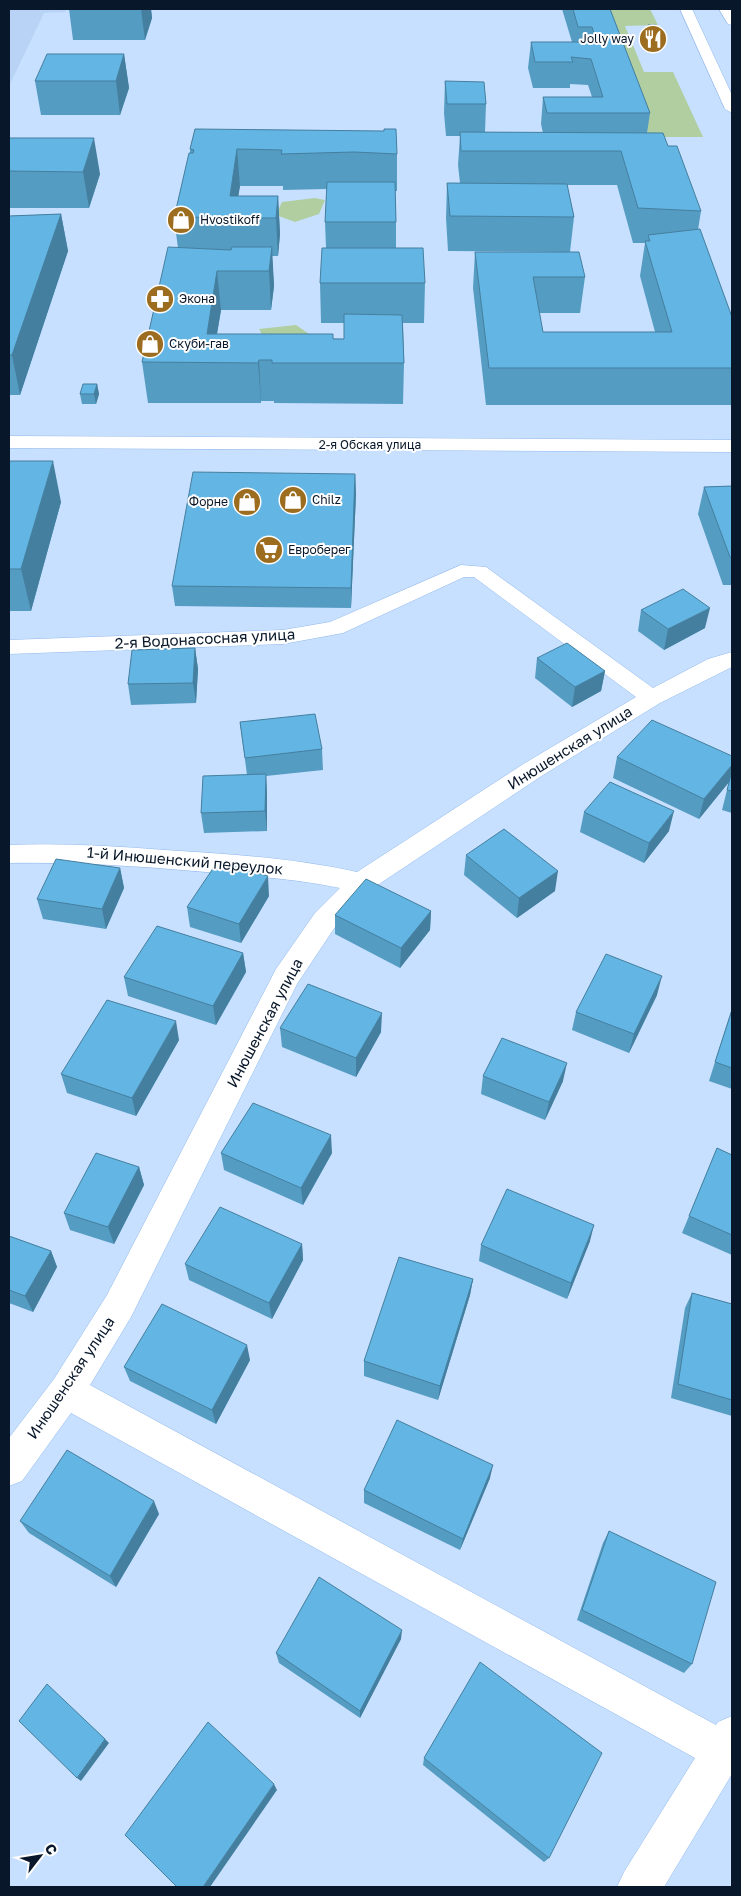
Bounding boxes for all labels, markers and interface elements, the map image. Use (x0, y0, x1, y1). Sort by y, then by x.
restaurant icon: Jolly way (638, 24, 668, 54)
place label: Jolly way (580, 31, 634, 46)
shop icon: Hvostikoff (166, 205, 196, 235)
place label: Hvostikoff (200, 212, 260, 227)
pharmacy icon: Экона (145, 284, 175, 314)
place label: Экона (179, 291, 215, 306)
shop icon: Скуби-гав (135, 329, 165, 359)
place label: Скуби-гав (169, 336, 229, 351)
street label: 2-я Обская улица (319, 437, 421, 452)
shop icon: Chilz (278, 485, 308, 515)
shop icon: Форне (232, 487, 262, 517)
place label: Chilz (312, 492, 341, 507)
place label: Форне (189, 494, 228, 509)
supermarket icon: Евроберег (254, 535, 284, 565)
place label: Евроберег (288, 542, 351, 557)
street label: 2-я Водонасосная улица (114, 624, 296, 652)
street label: Инюшенская улица (504, 701, 635, 793)
street label: 1-й Инюшенский переулок (86, 842, 284, 878)
street label: Инюшенская улица (222, 955, 306, 1090)
street label: Инюшенская улица (23, 1313, 118, 1442)
north arrow (15, 1831, 65, 1881)
text: С (42, 1840, 61, 1858)

